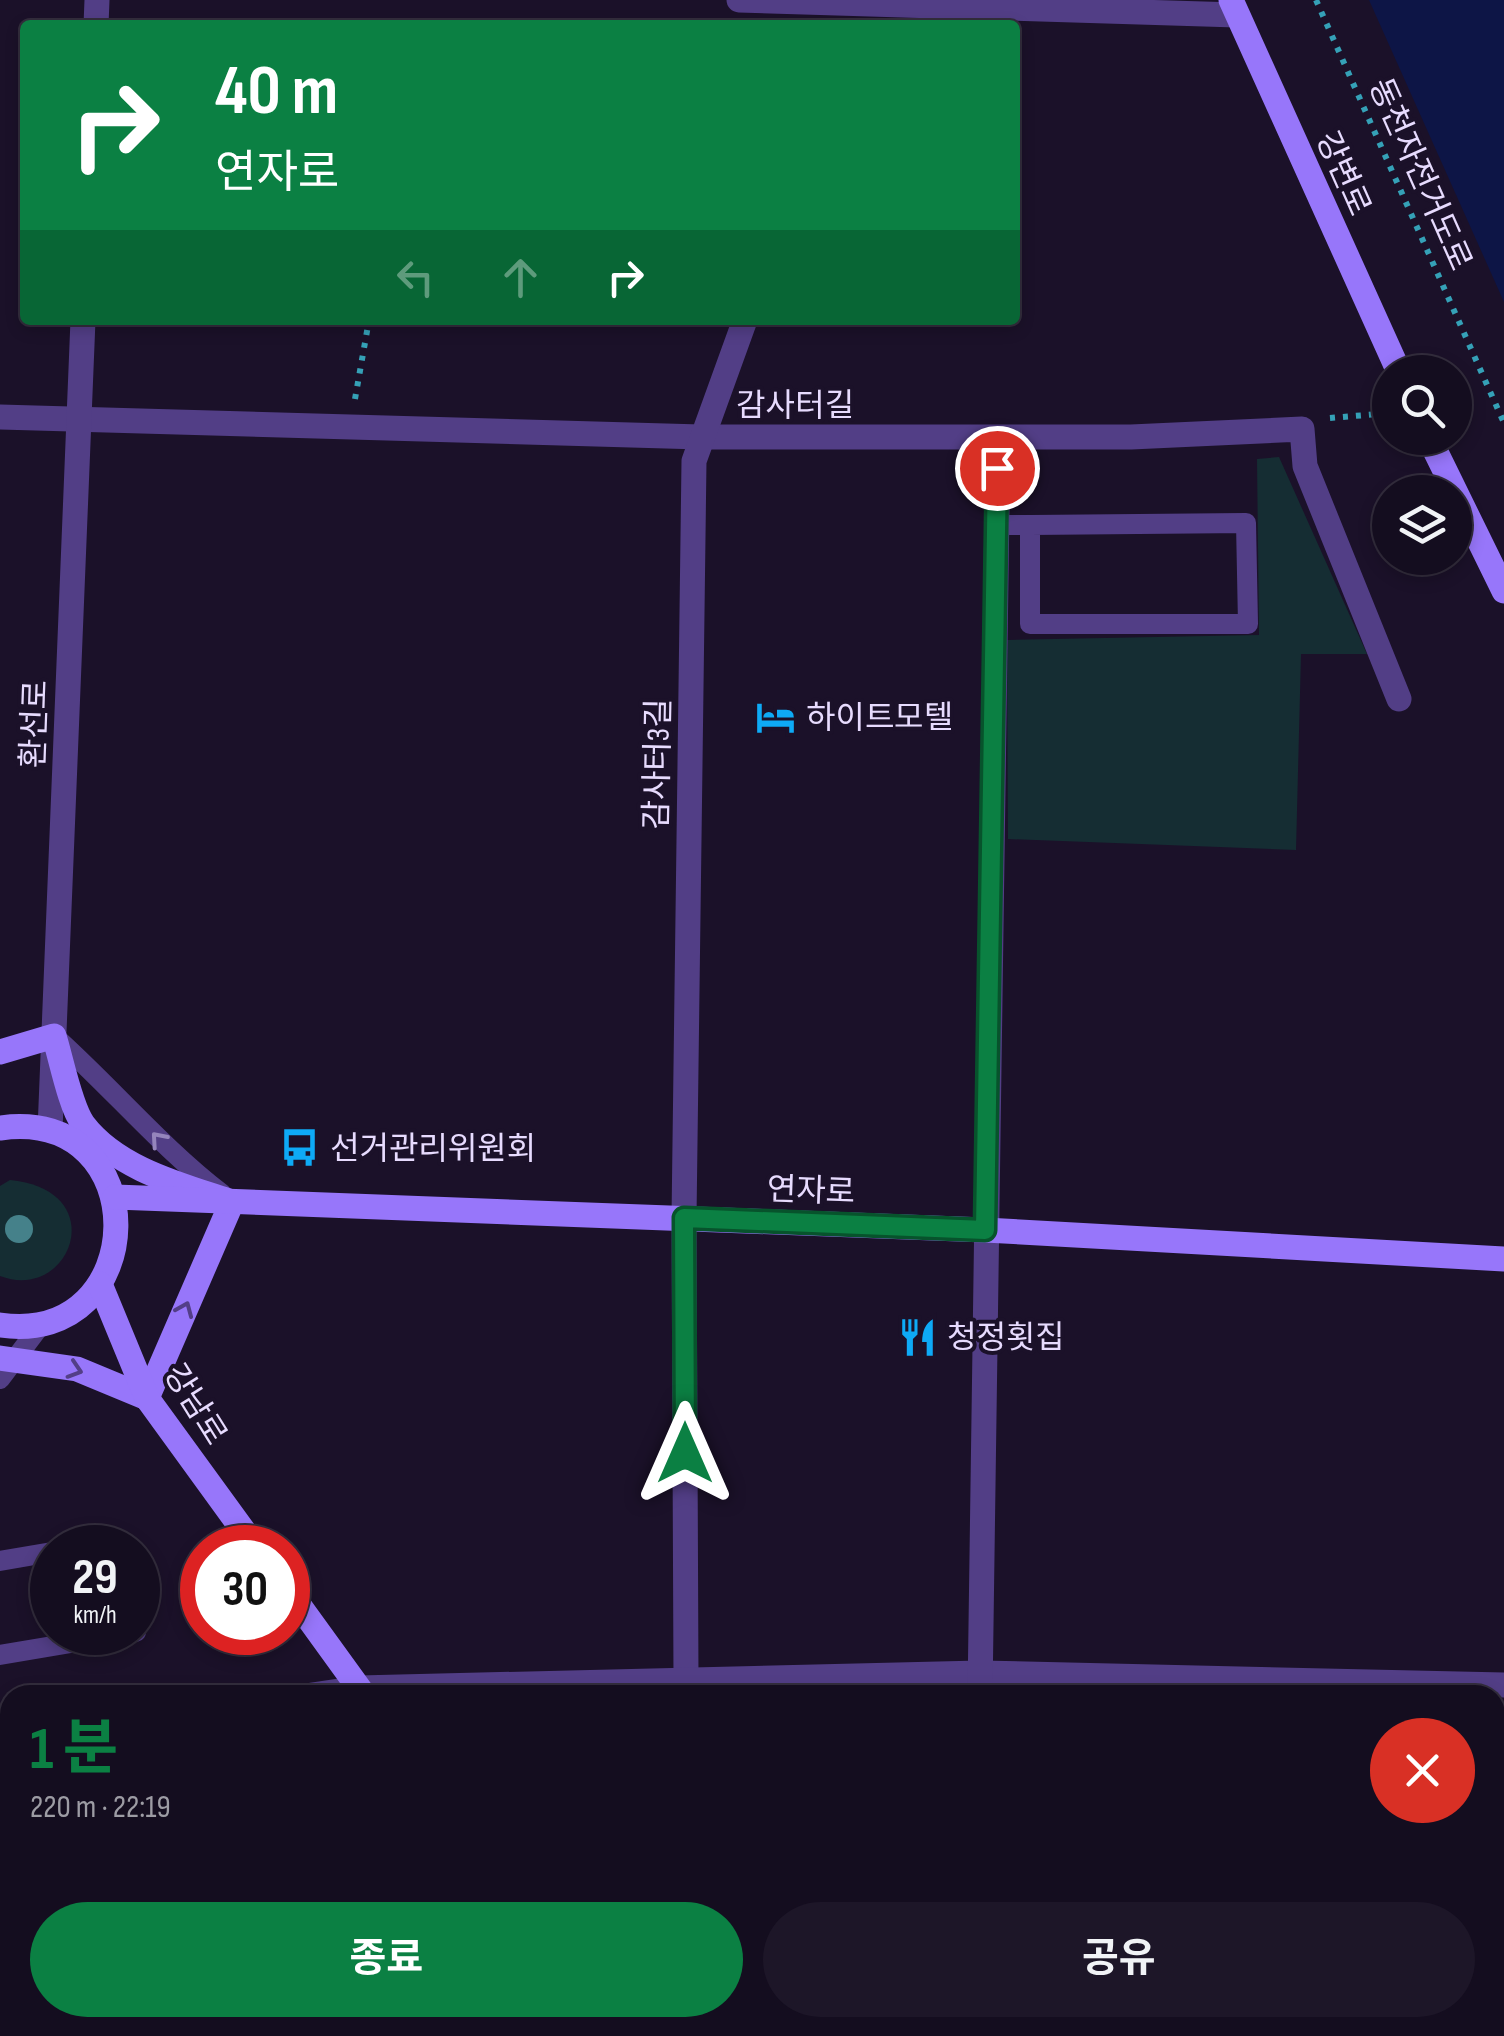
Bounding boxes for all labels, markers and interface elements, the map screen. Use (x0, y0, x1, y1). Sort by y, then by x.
text: 40 m (215, 50, 338, 134)
icon: right (50, 60, 180, 190)
street label: 동천자전거도로 (1360, 73, 1479, 277)
street label: 강변로 (1307, 125, 1378, 222)
text: 연자로 (215, 146, 339, 201)
icon: left (388, 250, 443, 305)
icon: ahead (493, 250, 548, 305)
icon: right (598, 250, 653, 305)
map controls (1372, 355, 1472, 575)
button: search (1372, 355, 1472, 455)
street label: 감사터길 (736, 387, 854, 426)
pin (955, 426, 1040, 511)
icon: arrive (970, 441, 1025, 496)
button: layers (1372, 475, 1472, 575)
street label: 환선로 (14, 679, 57, 769)
hotel icon: 하이트모텔 (755, 696, 797, 738)
street label: 감사터3길 (638, 698, 679, 830)
place label: 하이트모텔 (806, 699, 953, 738)
bus stop icon: 선거관리위원회 (279, 1127, 321, 1169)
place label: 선거관리위원회 (330, 1130, 536, 1169)
one-way arrow (151, 1132, 169, 1150)
street label: 연자로 (766, 1170, 856, 1213)
one-way arrow (174, 1301, 194, 1319)
restaurant icon: 청정횟집 (896, 1316, 938, 1358)
place label: 청정횟집 (947, 1319, 1065, 1358)
street label: 강남로 (155, 1357, 235, 1453)
one-way arrow (66, 1358, 83, 1379)
position arrow (633, 1401, 737, 1505)
speed limit sign: 30 (180, 1525, 310, 1655)
text: 29 (72, 1548, 118, 1608)
text: km/h (73, 1600, 117, 1631)
text: 1 분 (30, 1714, 118, 1786)
button: close (1370, 1718, 1475, 1823)
text: 220 m · 22:19 (30, 1788, 171, 1827)
button: 종료 (30, 1902, 743, 2017)
button: 공유 (763, 1902, 1475, 2017)

